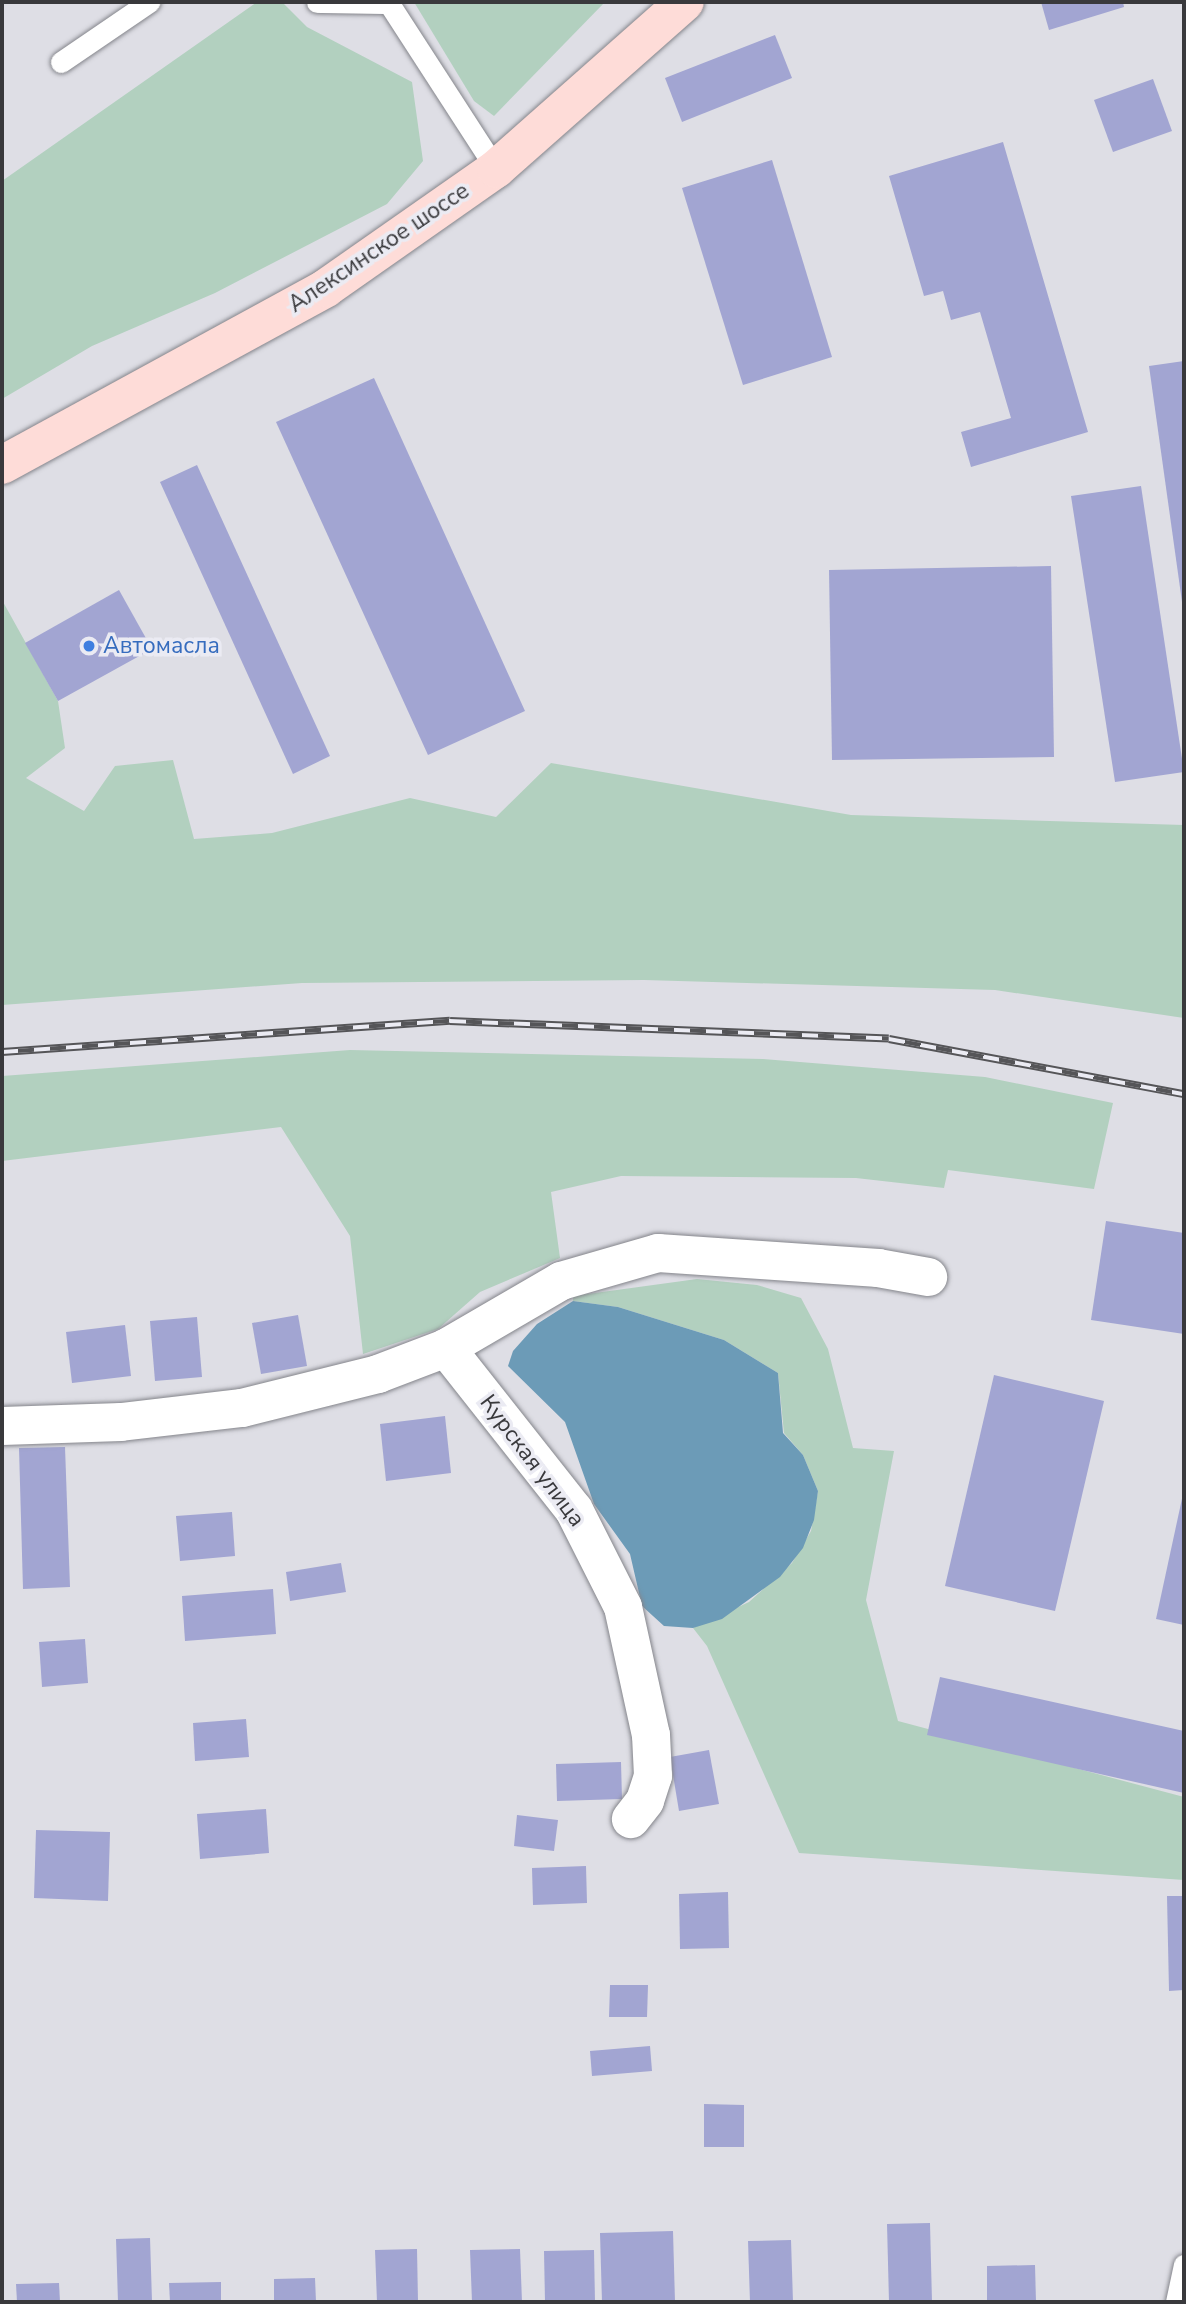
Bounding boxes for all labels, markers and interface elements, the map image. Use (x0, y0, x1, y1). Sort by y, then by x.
street label: Алексинское шоссе (283, 177, 475, 319)
place label: Автомасла (103, 632, 220, 660)
marker: Автомасла (81, 638, 97, 654)
street label: Курская улица (474, 1390, 590, 1532)

